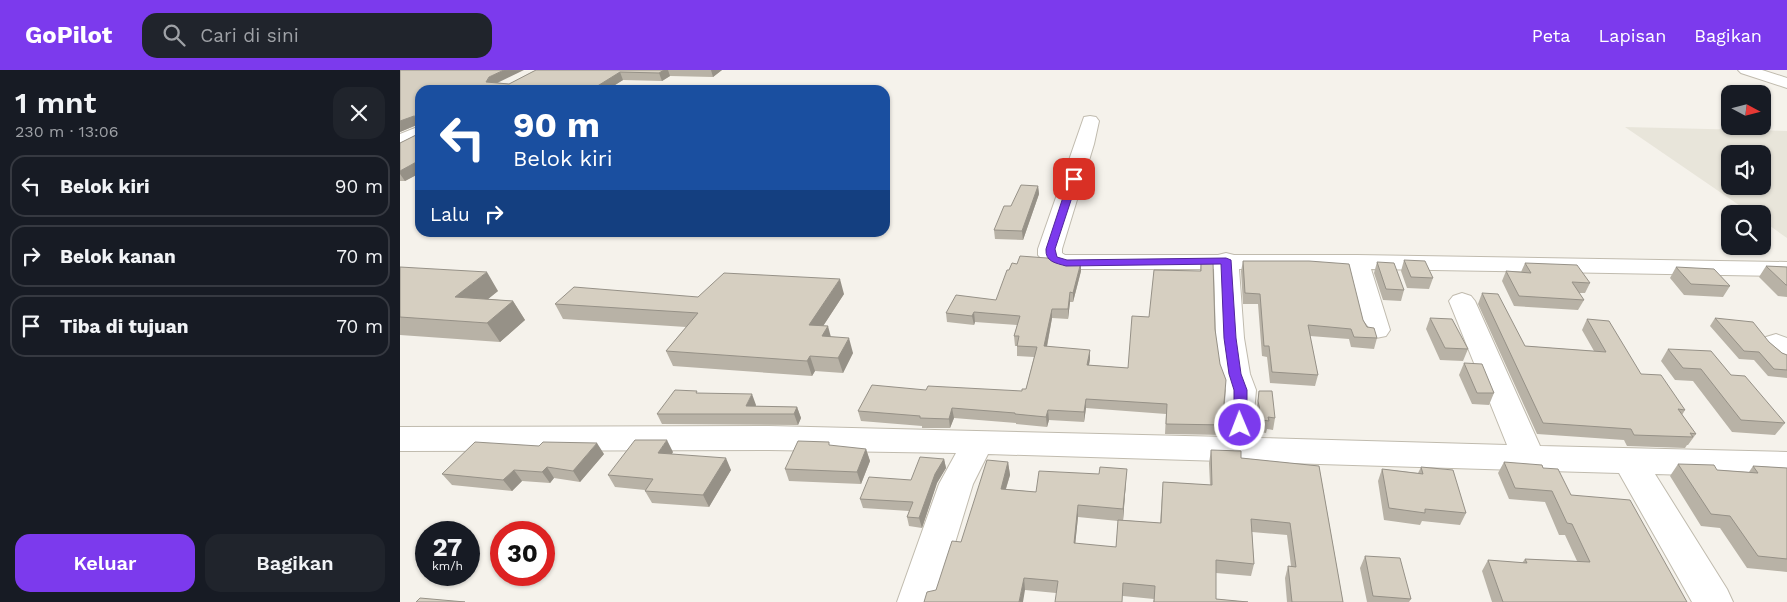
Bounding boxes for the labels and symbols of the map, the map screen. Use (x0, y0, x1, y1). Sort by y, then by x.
north arrow (1721, 85, 1771, 135)
pin (1053, 158, 1095, 200)
position arrow (1213, 398, 1265, 450)
speed limit sign: 30 (490, 521, 555, 586)

